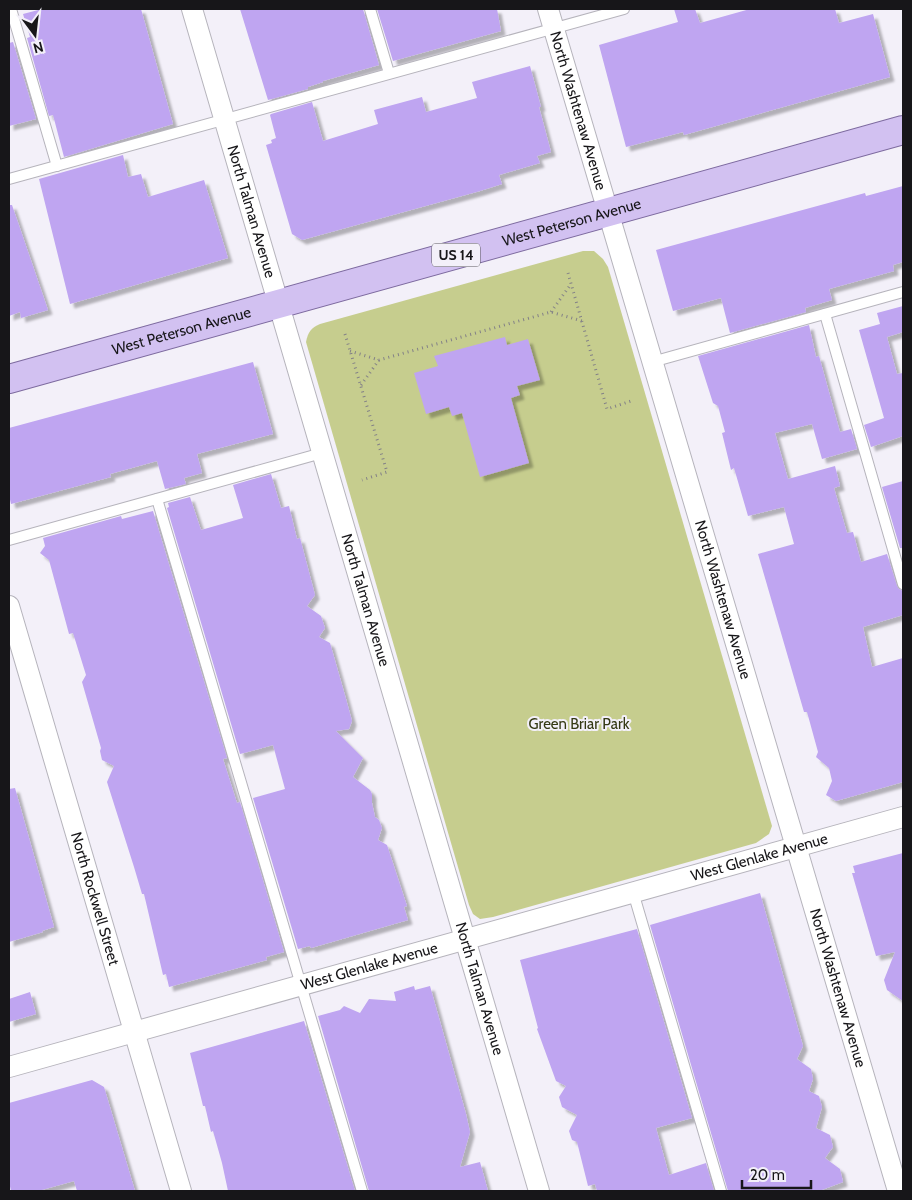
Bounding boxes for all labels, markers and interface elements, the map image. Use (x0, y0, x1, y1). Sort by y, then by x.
north arrow (10, 10, 60, 60)
street label: North Washtenaw Avenue (546, 29, 610, 193)
text: N (31, 38, 45, 58)
street label: North Talman Avenue (223, 143, 280, 280)
street label: West Peterson Avenue (500, 194, 643, 250)
road number: US 14 (432, 244, 480, 266)
street label: West Peterson Avenue (110, 303, 253, 359)
street label: North Washtenaw Avenue (691, 518, 755, 682)
street label: North Talman Avenue (338, 532, 394, 669)
park label: Green Briar Park (529, 715, 630, 733)
street label: West Glenlake Avenue (689, 829, 830, 885)
street label: North Rockwell Street (67, 830, 123, 967)
street label: North Washtenaw Avenue (806, 906, 870, 1070)
street label: North Talman Avenue (452, 920, 508, 1057)
street label: West Glenlake Avenue (299, 938, 440, 994)
scale bar (742, 1158, 811, 1190)
text: 20 m (750, 1166, 785, 1184)

